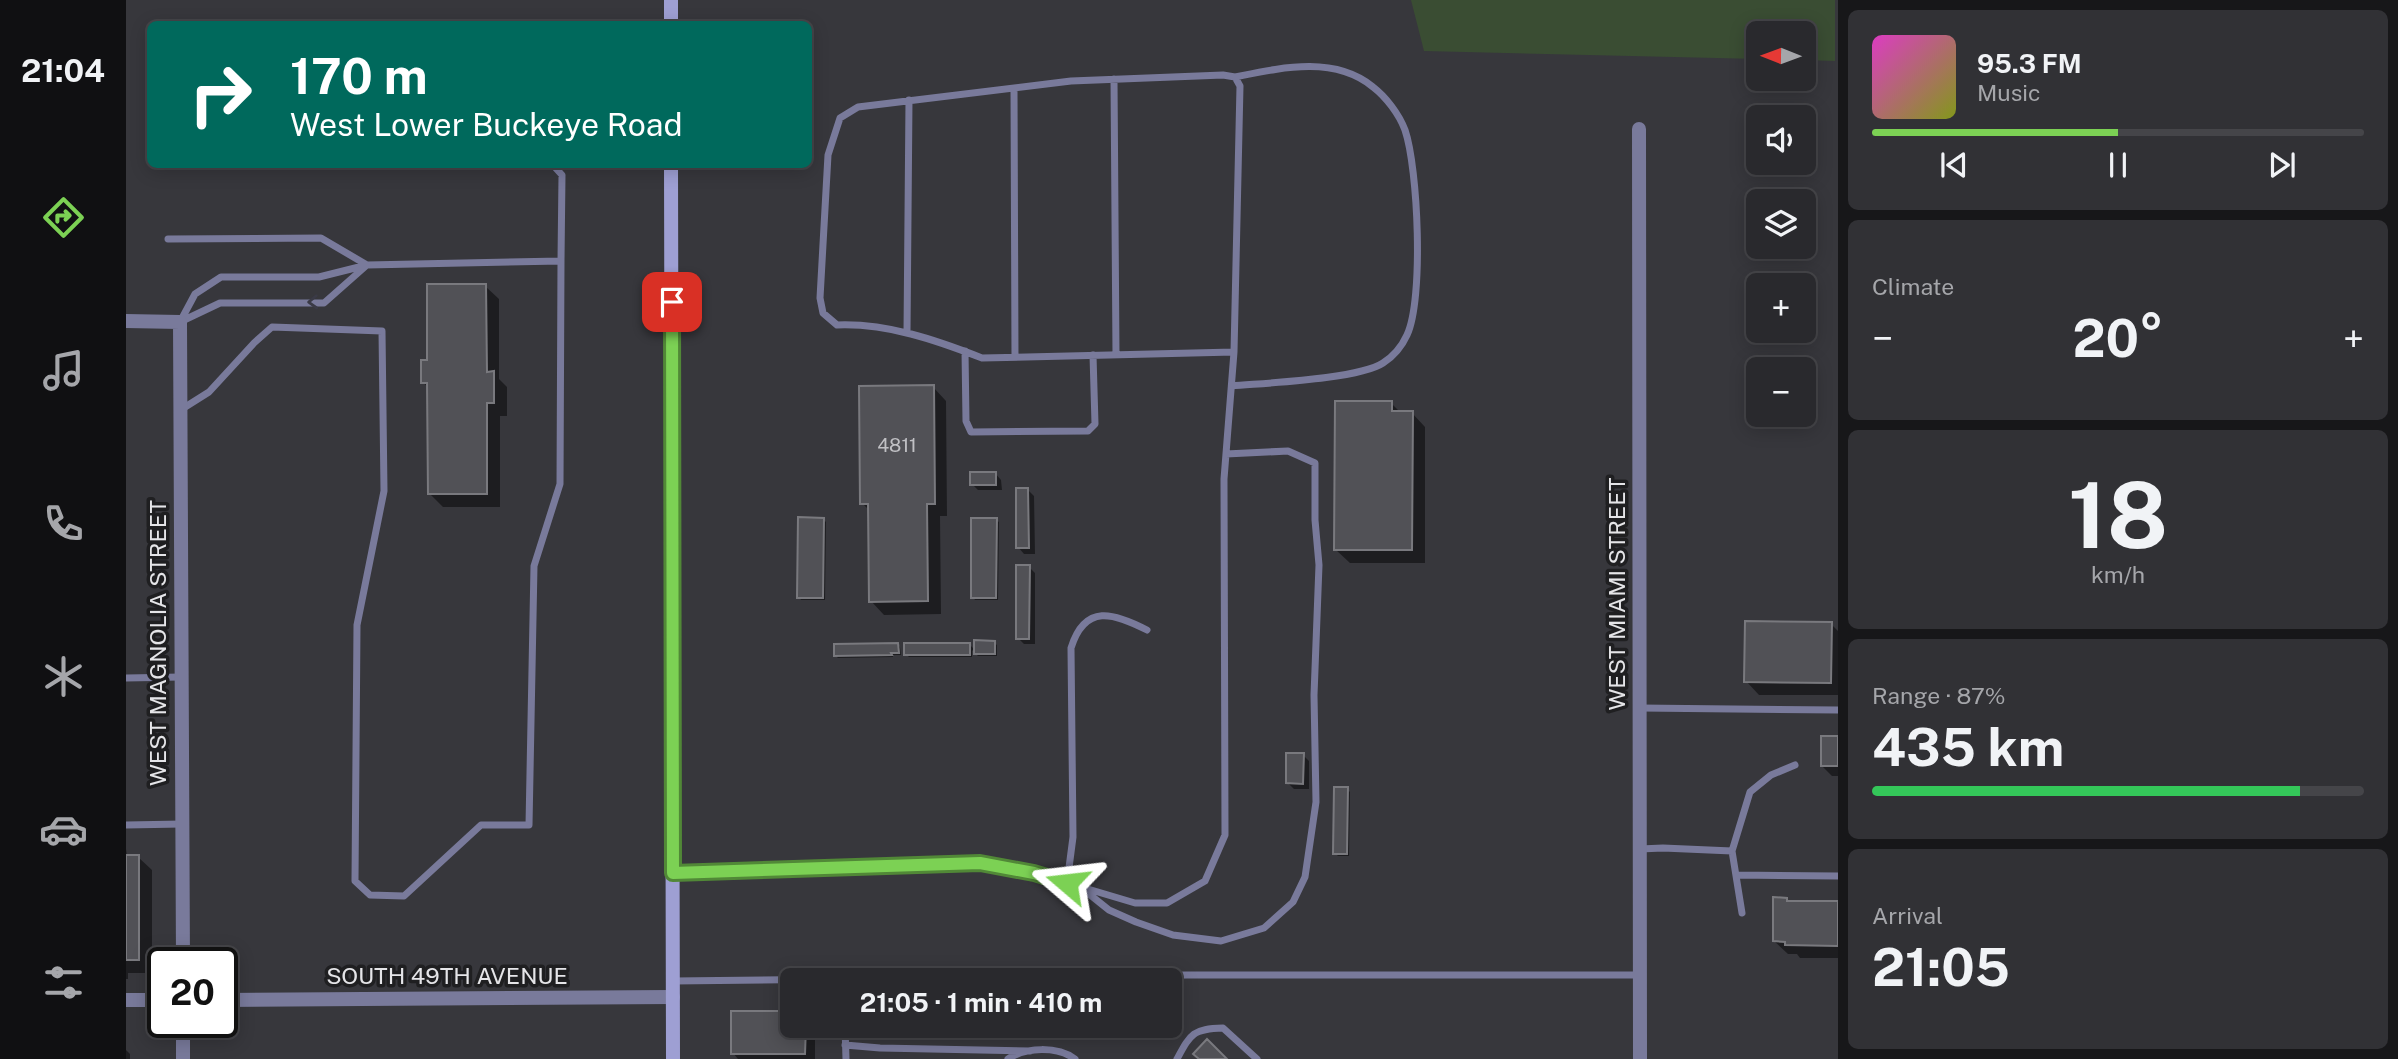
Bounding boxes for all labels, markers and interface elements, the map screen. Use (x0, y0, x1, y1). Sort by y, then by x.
north arrow (1746, 21, 1816, 91)
map controls (1746, 21, 1816, 427)
text: 170 m (290, 47, 428, 105)
text: 95.3 FM (1977, 48, 2082, 79)
icon: right (175, 49, 266, 140)
text: 21:04 (21, 52, 105, 89)
text: Music (1977, 79, 2041, 106)
button: sound (1746, 105, 1816, 175)
text: West Lower Buckeye Road (290, 106, 683, 143)
icon: previous (1935, 146, 1973, 184)
icon: pause (2099, 146, 2137, 184)
icon: next (2263, 146, 2301, 184)
button: layers (1746, 189, 1816, 259)
icon: directions (39, 193, 88, 242)
pin (642, 272, 702, 332)
button: + (1746, 273, 1816, 343)
text: Climate (1872, 273, 1954, 300)
icon: arrive (653, 283, 691, 321)
one-way arrow (307, 295, 318, 310)
text: 20° (2072, 308, 2164, 369)
text: − (1872, 316, 1893, 361)
text: + (2343, 316, 2364, 361)
icon: music (39, 346, 88, 395)
button: − (1746, 357, 1816, 427)
house number: 4811 (877, 434, 917, 456)
text: 18 (2068, 462, 2168, 568)
street label: WEST MIAMI STREET (1603, 477, 1630, 711)
icon: phone (39, 499, 88, 548)
street label: WEST MAGNOLIA STREET (144, 500, 171, 786)
text: km/h (2091, 561, 2145, 588)
icon: climate (39, 652, 88, 701)
text: Range · 87% (1872, 682, 2006, 709)
text: 435 km (1872, 717, 2064, 778)
icon: car (39, 805, 88, 854)
position arrow (1030, 846, 1104, 920)
text: Arrival (1872, 902, 1943, 929)
text: 21:05 (1872, 937, 2010, 998)
speed limit sign: 20 (147, 947, 238, 1038)
icon: filters (39, 958, 88, 1007)
street label: SOUTH 49TH AVENUE (326, 962, 568, 989)
text: 21:05 · 1 min · 410 m (860, 987, 1102, 1018)

